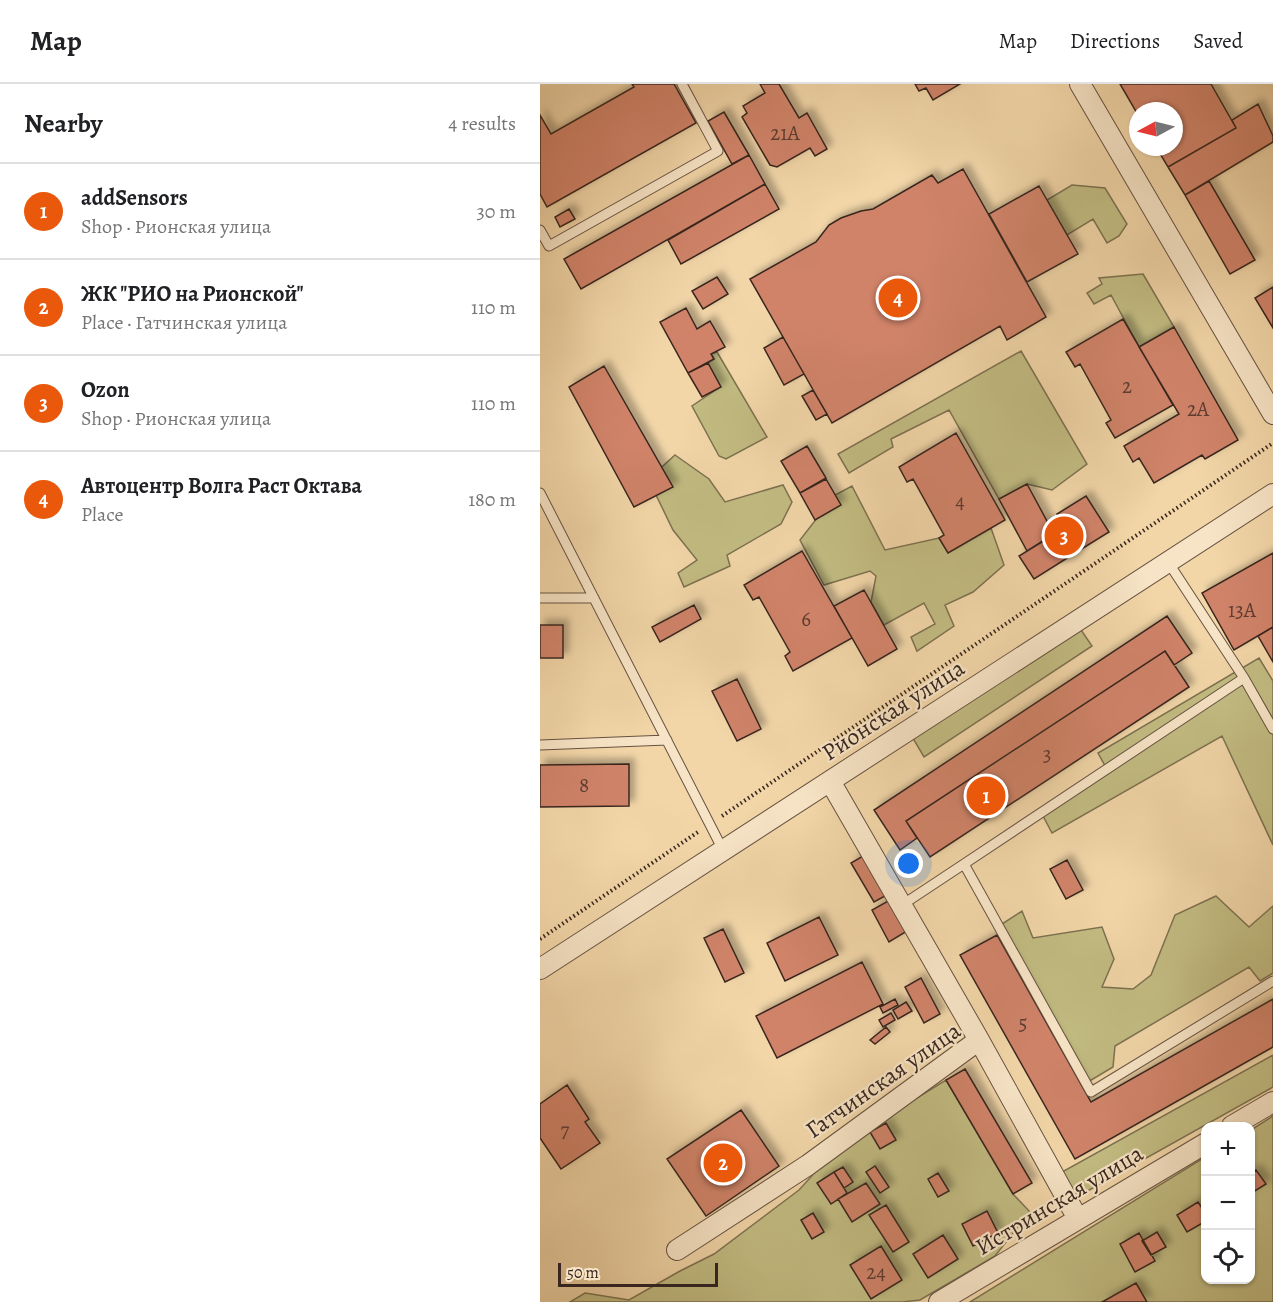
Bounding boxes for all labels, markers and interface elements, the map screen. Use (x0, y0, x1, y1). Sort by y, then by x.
text: Map (30, 22, 82, 60)
text: Map (999, 27, 1037, 55)
text: Directions (1070, 27, 1160, 55)
text: Saved (1193, 27, 1243, 55)
north arrow (1129, 102, 1183, 156)
text: Nearby (24, 106, 103, 141)
text: 4 results (448, 110, 516, 137)
house number: 21А (770, 119, 800, 147)
text: addSensors (81, 183, 188, 213)
text: 1 (40, 198, 47, 225)
text: 30 m (476, 198, 516, 225)
text: Shop · Рионская улица (81, 213, 271, 240)
pin: 4 (878, 276, 918, 320)
text: ЖК "РИО на Рионской" (81, 279, 304, 309)
text: 2 (39, 294, 48, 321)
text: 110 m (471, 294, 516, 321)
text: Place · Гатчинская улица (81, 309, 287, 336)
house number: 2 (1122, 372, 1132, 400)
text: Ozon (81, 375, 130, 405)
text: 3 (39, 390, 48, 417)
text: 110 m (471, 390, 516, 417)
house number: 2А (1187, 395, 1210, 423)
text: Shop · Рионская улица (81, 405, 271, 432)
text: Автоцентр Волга Раст Октава (81, 471, 362, 501)
text: 4 (39, 486, 48, 513)
text: 180 m (468, 486, 516, 513)
house number: 4 (955, 487, 965, 515)
text: Place (81, 501, 123, 528)
pin: 3 (1044, 514, 1084, 558)
house number: 13А (1228, 596, 1257, 624)
house number: 6 (801, 605, 811, 633)
street label: Рионская улица (815, 652, 971, 768)
house number: 3 (1043, 740, 1051, 768)
house number: 8 (579, 771, 589, 799)
pin: 1 (966, 774, 1006, 818)
your location (894, 849, 923, 878)
house number: 5 (1018, 1009, 1028, 1037)
street label: Гатчинская улица (799, 1015, 967, 1145)
house number: 7 (561, 1116, 570, 1144)
map controls (1201, 1122, 1255, 1284)
button: + (1201, 1122, 1255, 1176)
street label: Истринская улица (969, 1137, 1149, 1263)
pin: 2 (704, 1140, 742, 1186)
button: − (1201, 1176, 1255, 1230)
button: locate (1201, 1230, 1255, 1284)
house number: 24 (866, 1258, 886, 1286)
scale bar (558, 1260, 718, 1288)
text: 50 m (567, 1262, 599, 1284)

